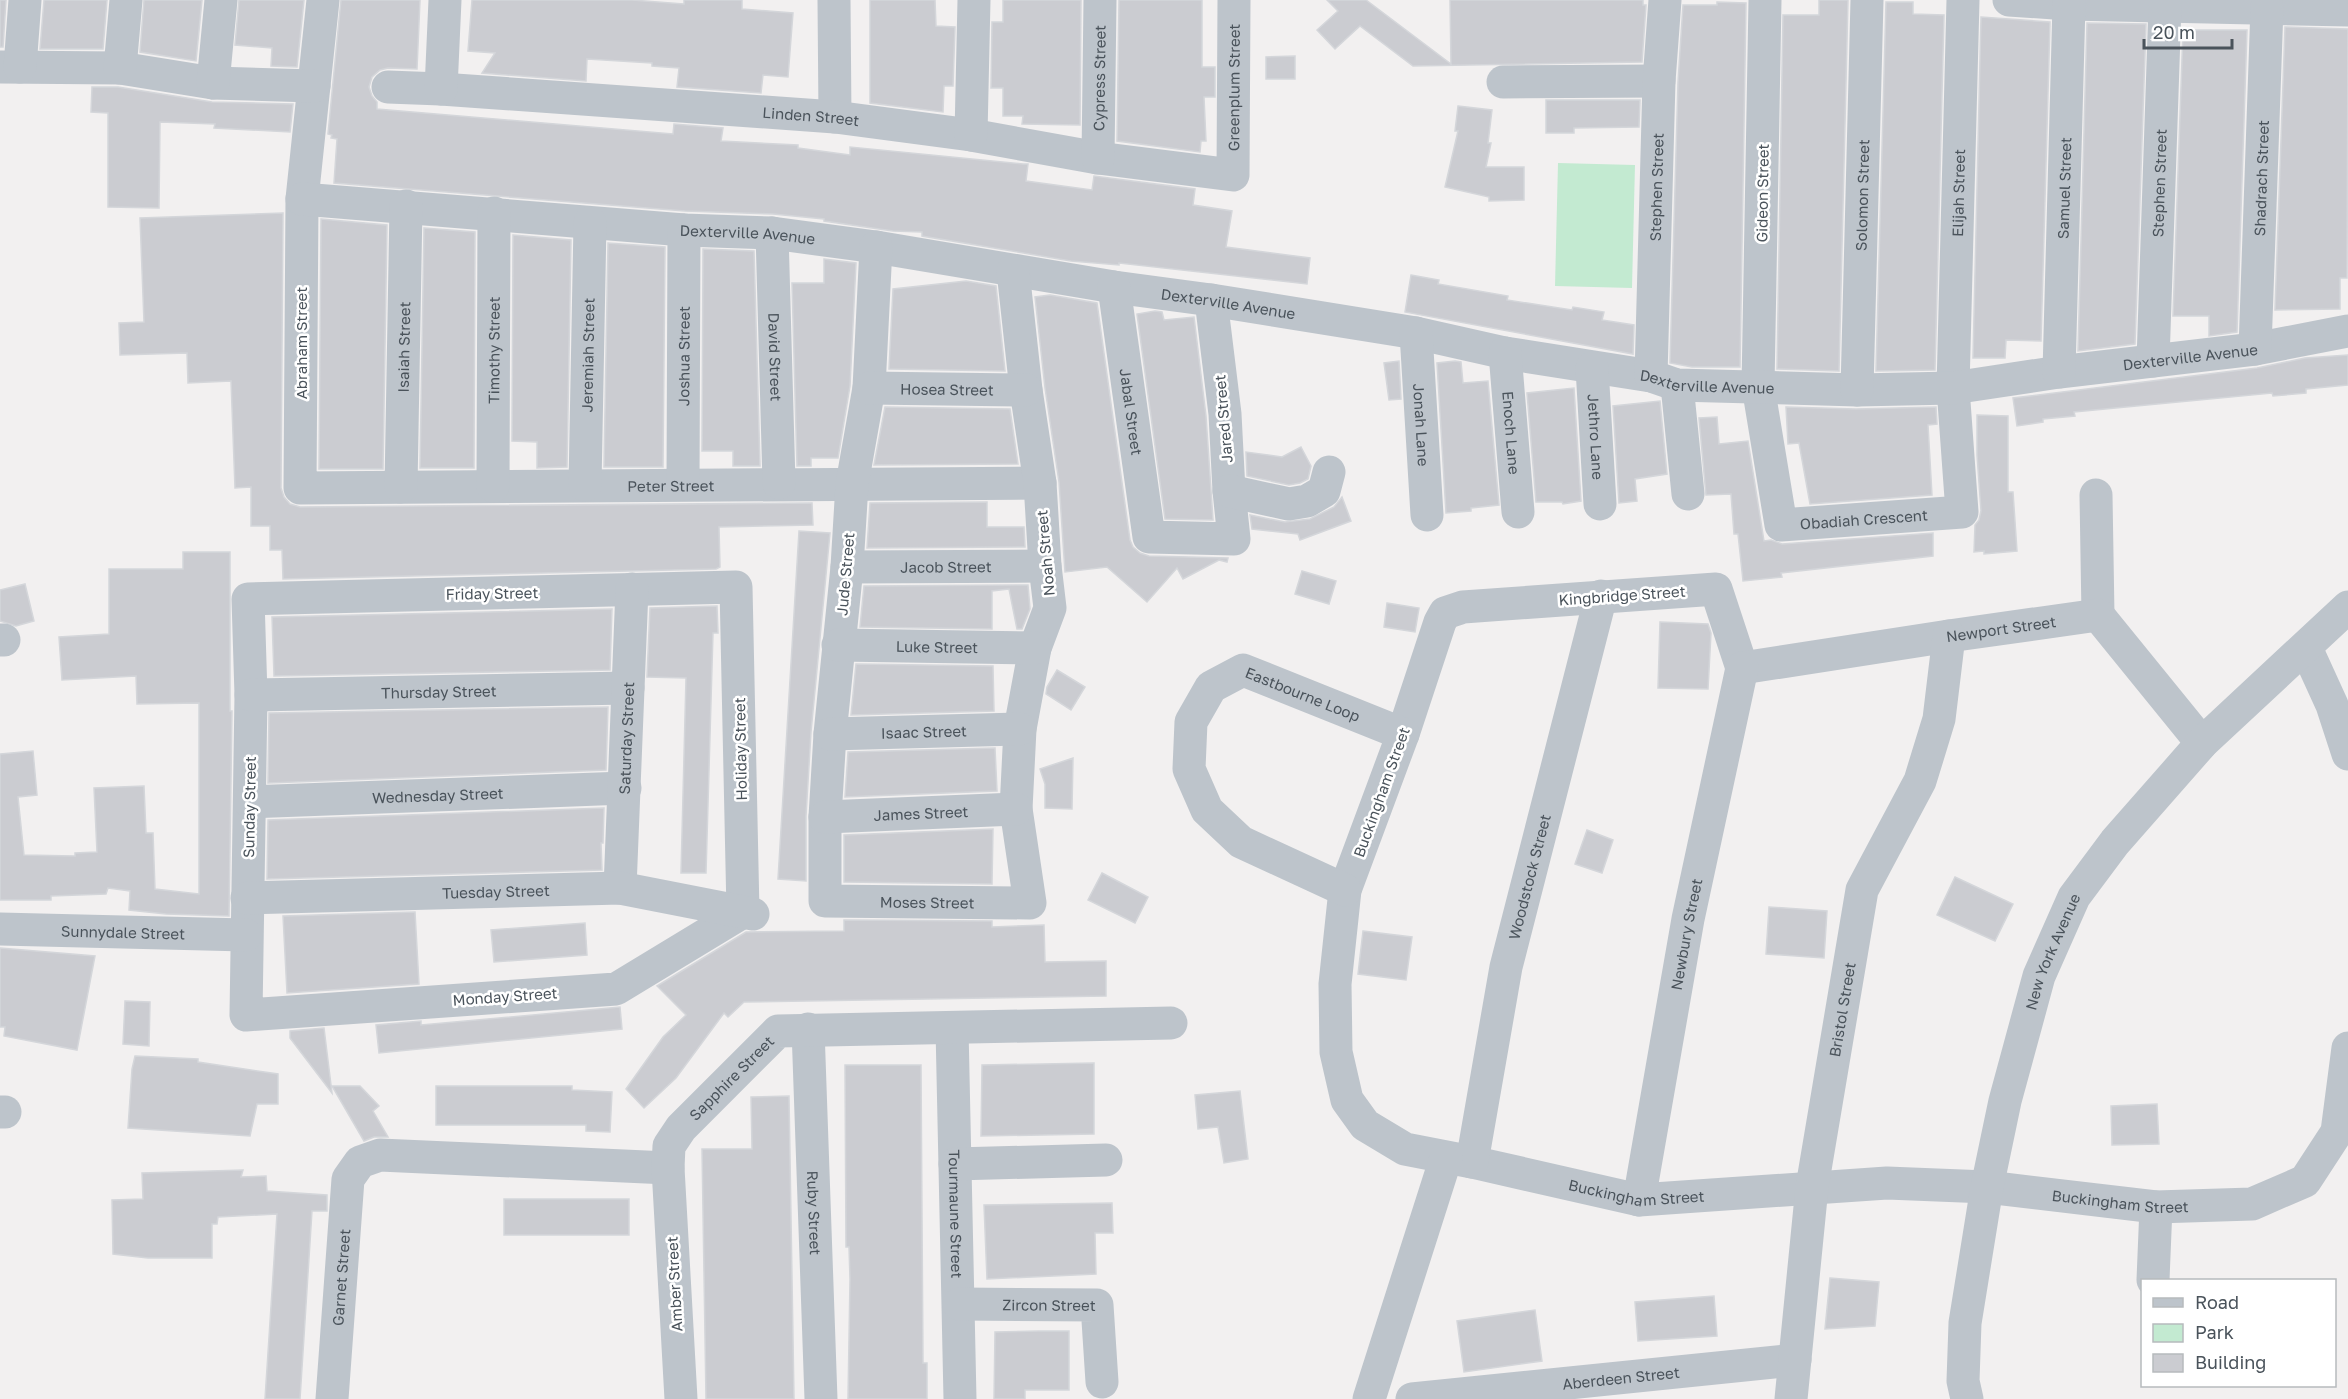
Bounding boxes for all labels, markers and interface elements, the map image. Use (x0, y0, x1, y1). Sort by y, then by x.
scale bar (2144, 12, 2232, 50)
text: 20 m (2153, 21, 2195, 43)
street label: Greenplum Street (1224, 24, 1243, 151)
street label: Cypress Street (1089, 25, 1109, 131)
street label: Linden Street (762, 103, 861, 129)
street label: Shadrach Street (2250, 120, 2272, 237)
street label: Stephen Street (2148, 129, 2170, 238)
street label: Stephen Street (1646, 133, 1667, 242)
street label: Samuel Street (2054, 137, 2074, 239)
street label: Solomon Street (1852, 139, 1872, 251)
street label: Gideon Street (1752, 143, 1772, 243)
street label: Elijah Street (1948, 149, 1968, 237)
street label: Dexterville Avenue (680, 221, 817, 248)
street label: Dexterville Avenue (1160, 284, 1297, 323)
street label: Abraham Street (292, 287, 310, 399)
street label: Timothy Street (484, 296, 503, 404)
street label: Jeremiah Street (577, 298, 598, 413)
street label: Isaiah Street (394, 301, 413, 393)
street label: Joshua Street (674, 306, 693, 406)
street label: David Street (765, 312, 786, 401)
street label: Dexterville Avenue (2122, 340, 2259, 373)
street label: Dexterville Avenue (1639, 365, 1775, 397)
street label: Jabal Street (1116, 367, 1146, 456)
street label: Jared Street (1210, 374, 1236, 464)
street label: Hosea Street (900, 379, 994, 399)
street label: Jonah Lane (1410, 383, 1433, 467)
street label: Enoch Lane (1499, 390, 1524, 475)
street label: Jethro Lane (1585, 393, 1608, 481)
street label: Peter Street (627, 476, 715, 495)
street label: Obadiah Crescent (1799, 505, 1928, 533)
street label: Noah Street (1032, 509, 1058, 597)
street label: Jude Street (832, 532, 858, 616)
street label: Jacob Street (900, 557, 992, 576)
street label: Kingbridge Street (1558, 582, 1686, 608)
street label: Friday Street (445, 583, 539, 603)
street label: Newport Street (1945, 612, 2057, 645)
street label: Luke Street (896, 637, 978, 656)
street label: Eastbourne Loop (1243, 663, 1363, 725)
street label: Thursday Street (381, 681, 497, 702)
street label: Saturday Street (615, 681, 637, 795)
street label: Holiday Street (730, 697, 750, 801)
street label: Isaac Street (881, 721, 967, 742)
street label: Buckingham Street (1349, 724, 1413, 860)
street label: Sunday Street (239, 756, 259, 858)
street label: Wednesday Street (372, 784, 504, 806)
street label: James Street (873, 802, 969, 824)
street label: Woodstock Street (1504, 812, 1554, 942)
street label: Newbury Street (1667, 877, 1706, 991)
street label: Tuesday Street (442, 881, 550, 902)
street label: New York Avenue (2021, 890, 2084, 1012)
street label: Moses Street (880, 893, 975, 911)
street label: Sunnydale Street (61, 921, 185, 943)
street label: Bristol Street (1825, 961, 1859, 1058)
street label: Monday Street (452, 983, 558, 1009)
street label: Sapphire Street (685, 1032, 777, 1124)
street label: Tourmaune Street (946, 1149, 966, 1279)
street label: Ruby Street (804, 1170, 825, 1255)
street label: Buckingham Street (1567, 1175, 1705, 1210)
street label: Buckingham Street (2051, 1186, 2189, 1216)
street label: Garnet Street (328, 1228, 353, 1326)
street label: Amber Street (663, 1236, 685, 1332)
legend (2141, 1279, 2336, 1387)
text: Road (2195, 1291, 2239, 1313)
street label: Zircon Street (1002, 1295, 1096, 1314)
text: Park (2195, 1321, 2234, 1343)
text: Building (2195, 1351, 2266, 1373)
street label: Aberdeen Street (1561, 1363, 1680, 1393)

